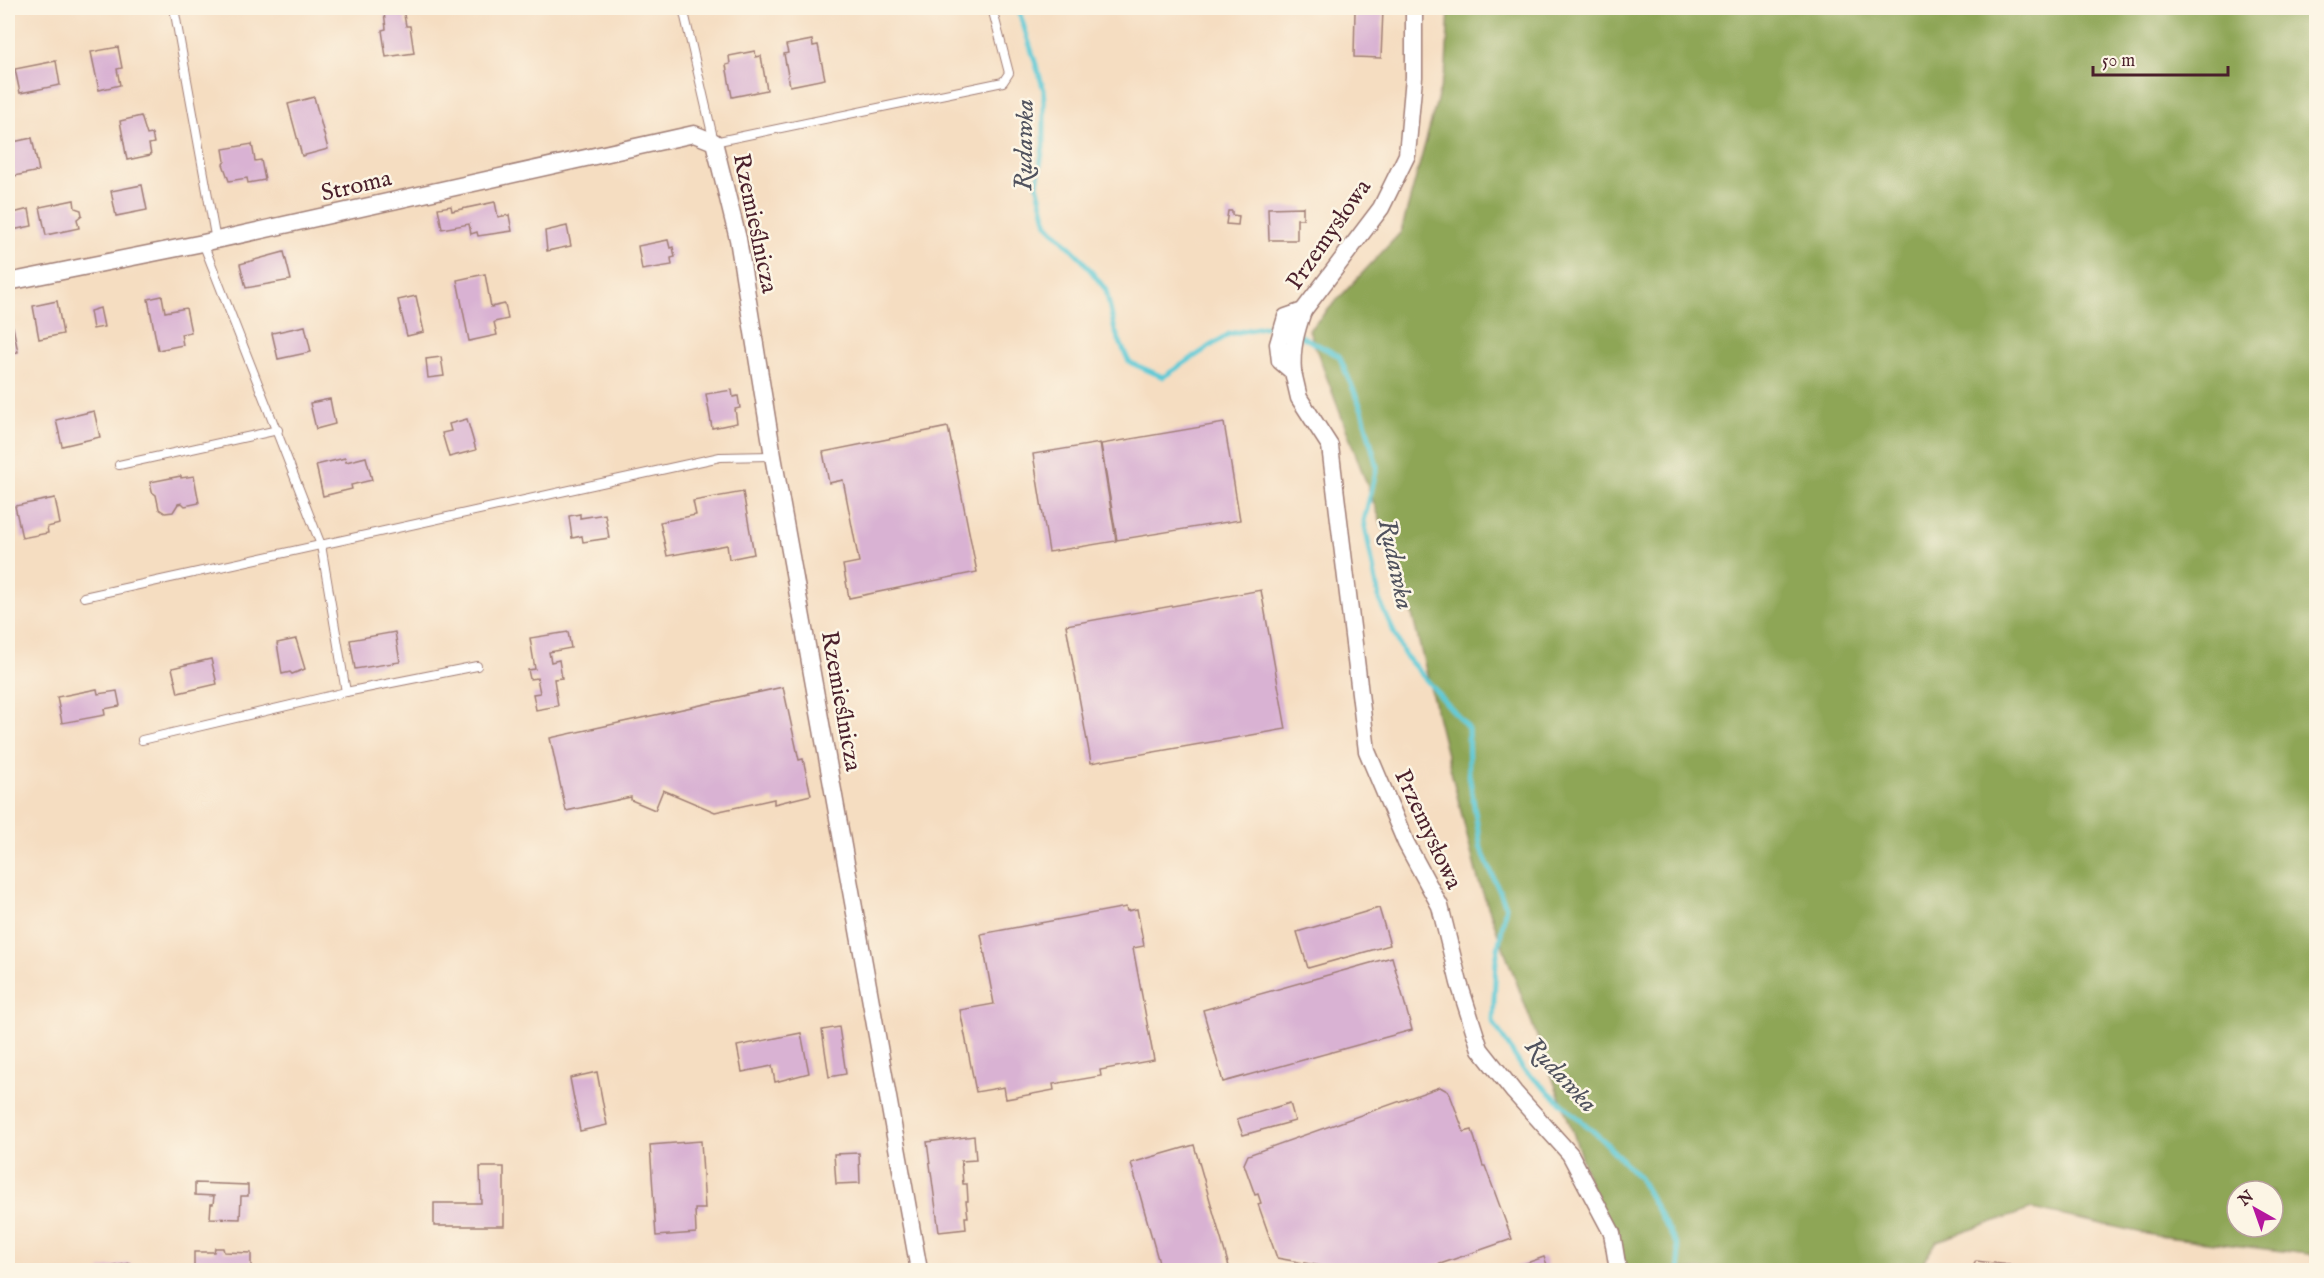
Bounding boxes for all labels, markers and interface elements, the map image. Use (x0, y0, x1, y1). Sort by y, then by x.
scale bar (2093, 39, 2228, 77)
text: 50 m (2102, 50, 2135, 73)
water label: Rudawka (1007, 99, 1042, 191)
street label: Rzemieślnicza (725, 151, 785, 297)
street label: Stroma (318, 163, 395, 210)
street label: Przemysłowa (1280, 173, 1379, 296)
water label: Rudawka (1370, 516, 1421, 613)
street label: Rzemieślnicza (813, 629, 868, 775)
street label: Przemysłowa (1386, 765, 1469, 895)
water label: Rudawka (1517, 1030, 1604, 1120)
north arrow (2225, 1179, 2285, 1239)
text: N (2234, 1187, 2258, 1212)

